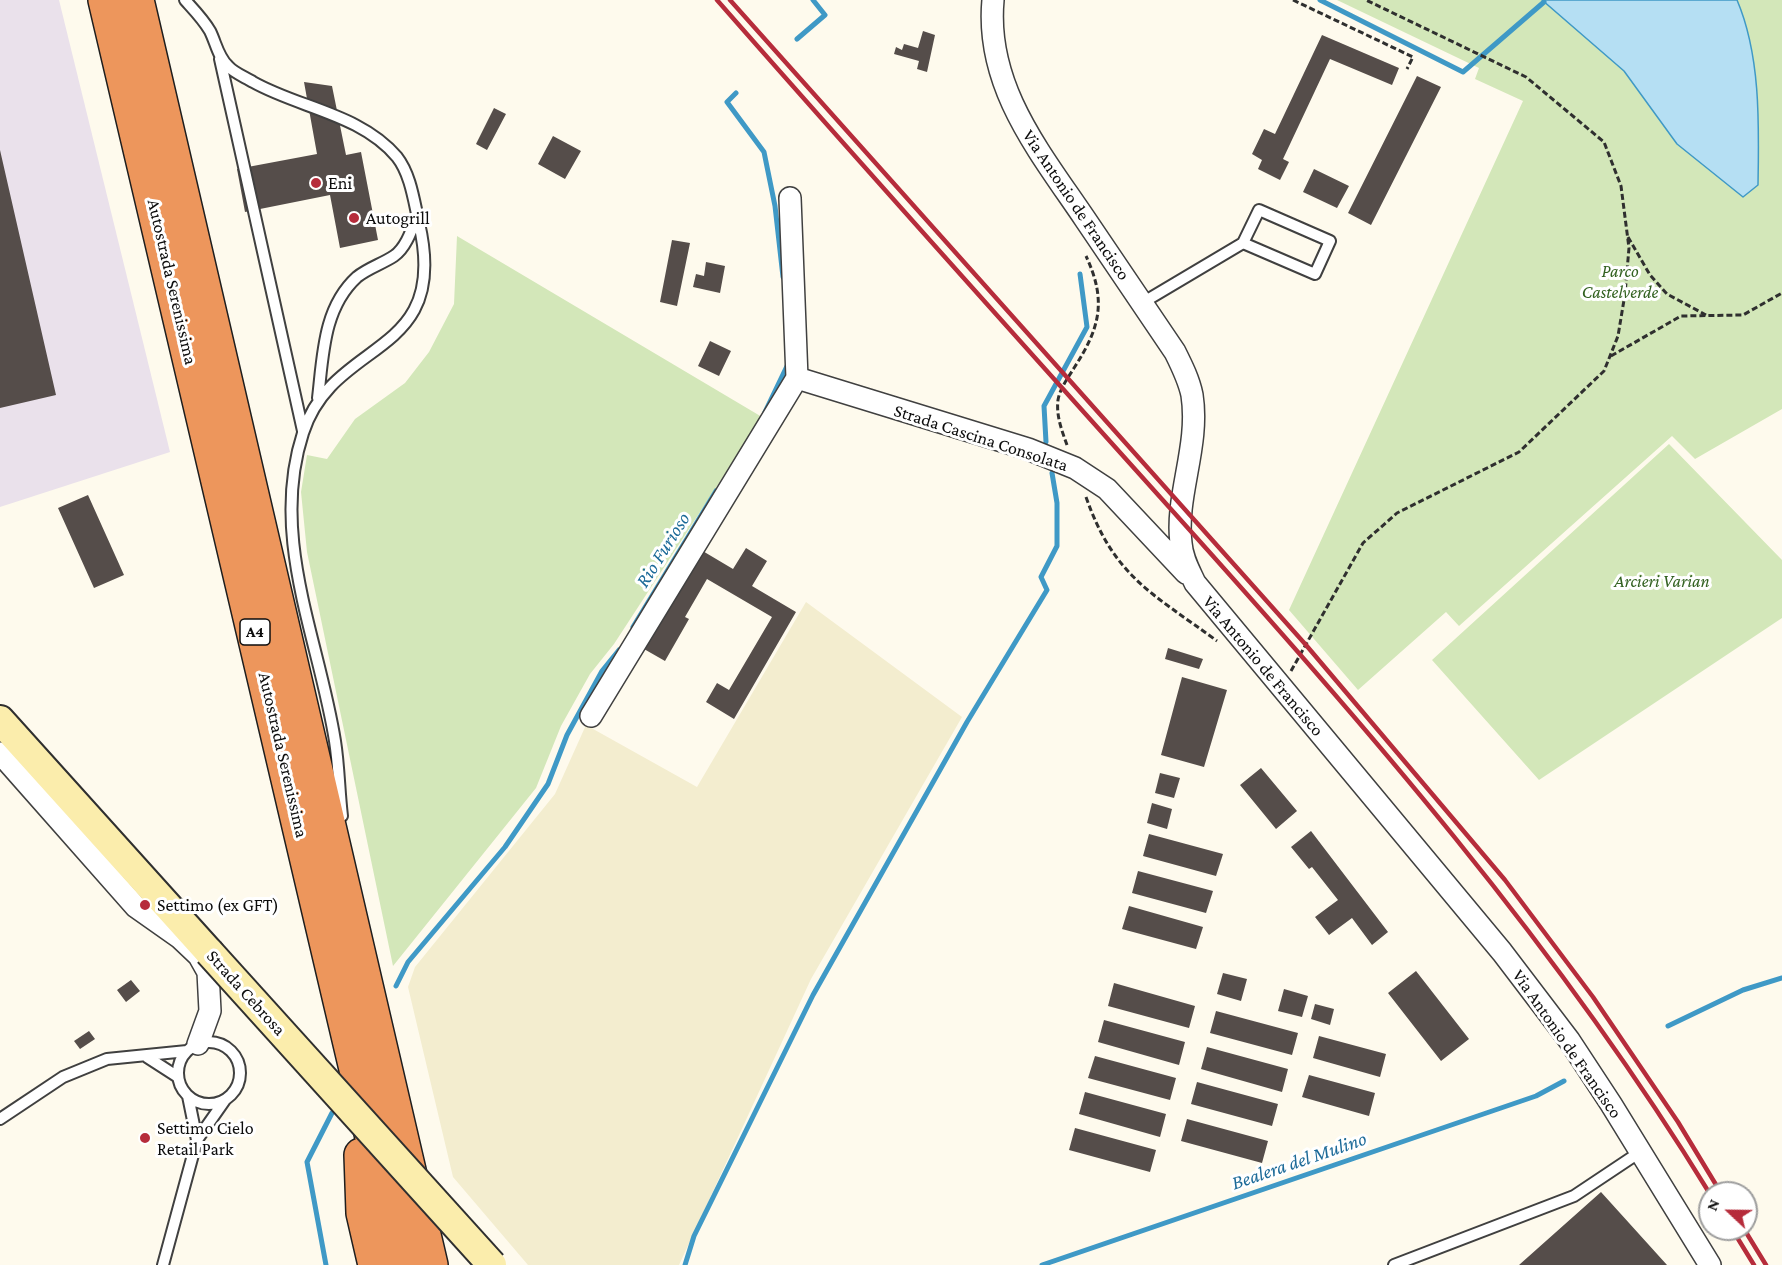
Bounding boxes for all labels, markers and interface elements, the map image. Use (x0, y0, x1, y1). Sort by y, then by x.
street label: Via Antonio de Francisco (1018, 126, 1134, 284)
place label: Eni (328, 172, 352, 194)
marker: Eni (309, 176, 323, 190)
street label: Autostrada Serenissima (142, 197, 202, 367)
place label: Autogrill (366, 207, 430, 229)
marker: Autogrill (347, 211, 361, 225)
park label: Parco Castelverde (1582, 260, 1658, 302)
street label: Strada Cascina Consolata (891, 400, 1071, 476)
water label: Rio Furioso (631, 508, 695, 592)
park label: Arcieri Varian (1614, 570, 1710, 592)
street label: Via Antonio de Francisco (1198, 591, 1328, 741)
road number: A4 (240, 619, 270, 645)
street label: Autostrada Serenissima (253, 670, 313, 840)
place label: Settimo (ex GFT) (157, 894, 279, 916)
marker: Settimo (ex GFT) (138, 898, 152, 912)
street label: Strada Cebrosa (202, 946, 290, 1040)
street label: Via Antonio de Francisco (1507, 965, 1627, 1123)
place label: Settimo Cielo Retail Park (157, 1117, 254, 1160)
water label: Bealera del Mulino (1228, 1127, 1370, 1195)
marker: Settimo Cielo Retail Park (138, 1131, 152, 1145)
north arrow (1698, 1181, 1758, 1241)
text: N (1703, 1197, 1723, 1213)

